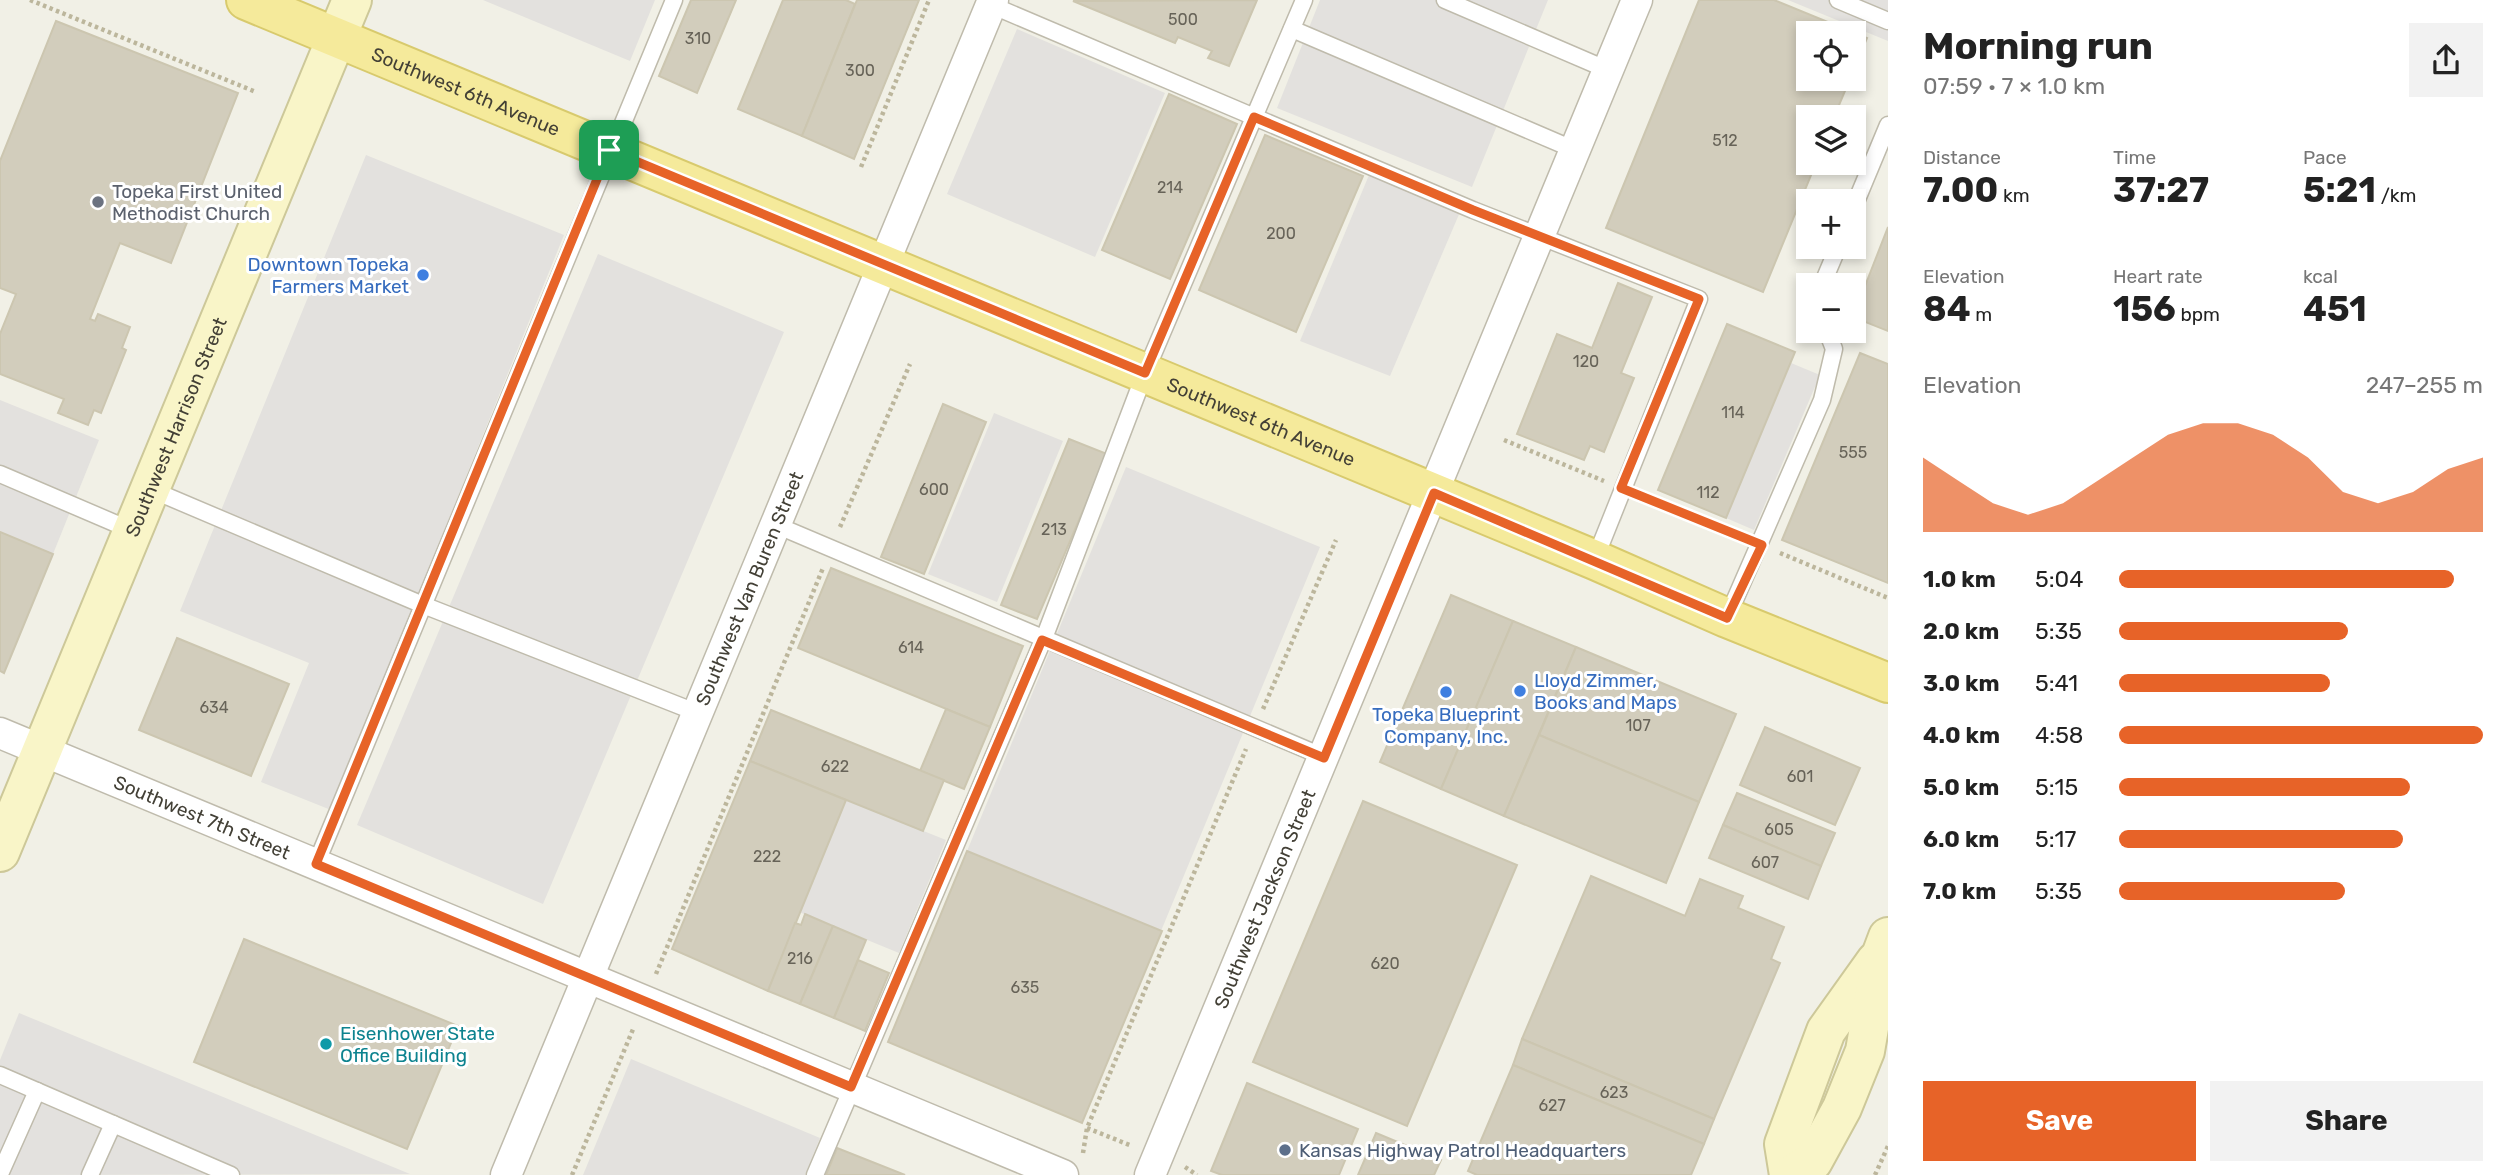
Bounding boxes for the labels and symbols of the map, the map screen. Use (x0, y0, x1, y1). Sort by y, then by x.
house number: 500 (1168, 10, 1198, 29)
house number: 310 (685, 29, 711, 48)
street label: Southwest 6th Avenue (368, 42, 563, 141)
house number: 300 (845, 61, 875, 80)
pin (579, 120, 639, 180)
house number: 512 (1712, 131, 1738, 150)
house number: 214 (1157, 178, 1183, 197)
place label: Topeka First United Methodist Church (112, 180, 282, 225)
marker: Topeka First United Methodist Church (90, 194, 106, 210)
house number: 200 (1266, 224, 1296, 243)
place label: Downtown Topeka Farmers Market (247, 253, 410, 298)
marker: Downtown Topeka Farmers Market (415, 267, 431, 283)
street label: Southwest Harrison Street (121, 313, 232, 540)
house number: 120 (1573, 352, 1599, 371)
street label: Southwest 6th Avenue (1163, 373, 1358, 471)
house number: 114 (1721, 403, 1745, 422)
house number: 555 (1839, 443, 1867, 462)
street label: Southwest Van Buren Street (691, 468, 808, 709)
house number: 600 (919, 480, 949, 499)
house number: 112 (1696, 483, 1720, 502)
house number: 213 (1041, 520, 1067, 539)
house number: 614 (898, 638, 924, 657)
place label: Lloyd Zimmer, Books and Maps (1534, 669, 1677, 714)
marker: Lloyd Zimmer, Books and Maps (1512, 683, 1528, 699)
marker: Topeka Blueprint Company, Inc. (1438, 684, 1454, 700)
house number: 634 (199, 698, 229, 717)
place label: Topeka Blueprint Company, Inc. (1372, 703, 1521, 748)
house number: 107 (1625, 716, 1651, 735)
house number: 622 (821, 757, 849, 776)
house number: 601 (1787, 767, 1813, 786)
street label: Southwest 7th Street (110, 771, 294, 865)
street label: Southwest Jackson Street (1209, 786, 1321, 1012)
house number: 605 (1764, 820, 1794, 839)
house number: 222 (753, 847, 781, 866)
house number: 607 (1751, 853, 1779, 872)
house number: 216 (787, 949, 813, 968)
house number: 620 (1370, 954, 1400, 973)
house number: 635 (1011, 978, 1039, 997)
place label: Eisenhower State Office Building (340, 1022, 495, 1067)
marker: Eisenhower State Office Building (318, 1036, 334, 1052)
house number: 623 (1600, 1083, 1628, 1102)
house number: 627 (1538, 1096, 1566, 1115)
place label: Kansas Highway Patrol Headquarters (1299, 1139, 1626, 1162)
marker: Kansas Highway Patrol Headquarters (1277, 1142, 1293, 1158)

